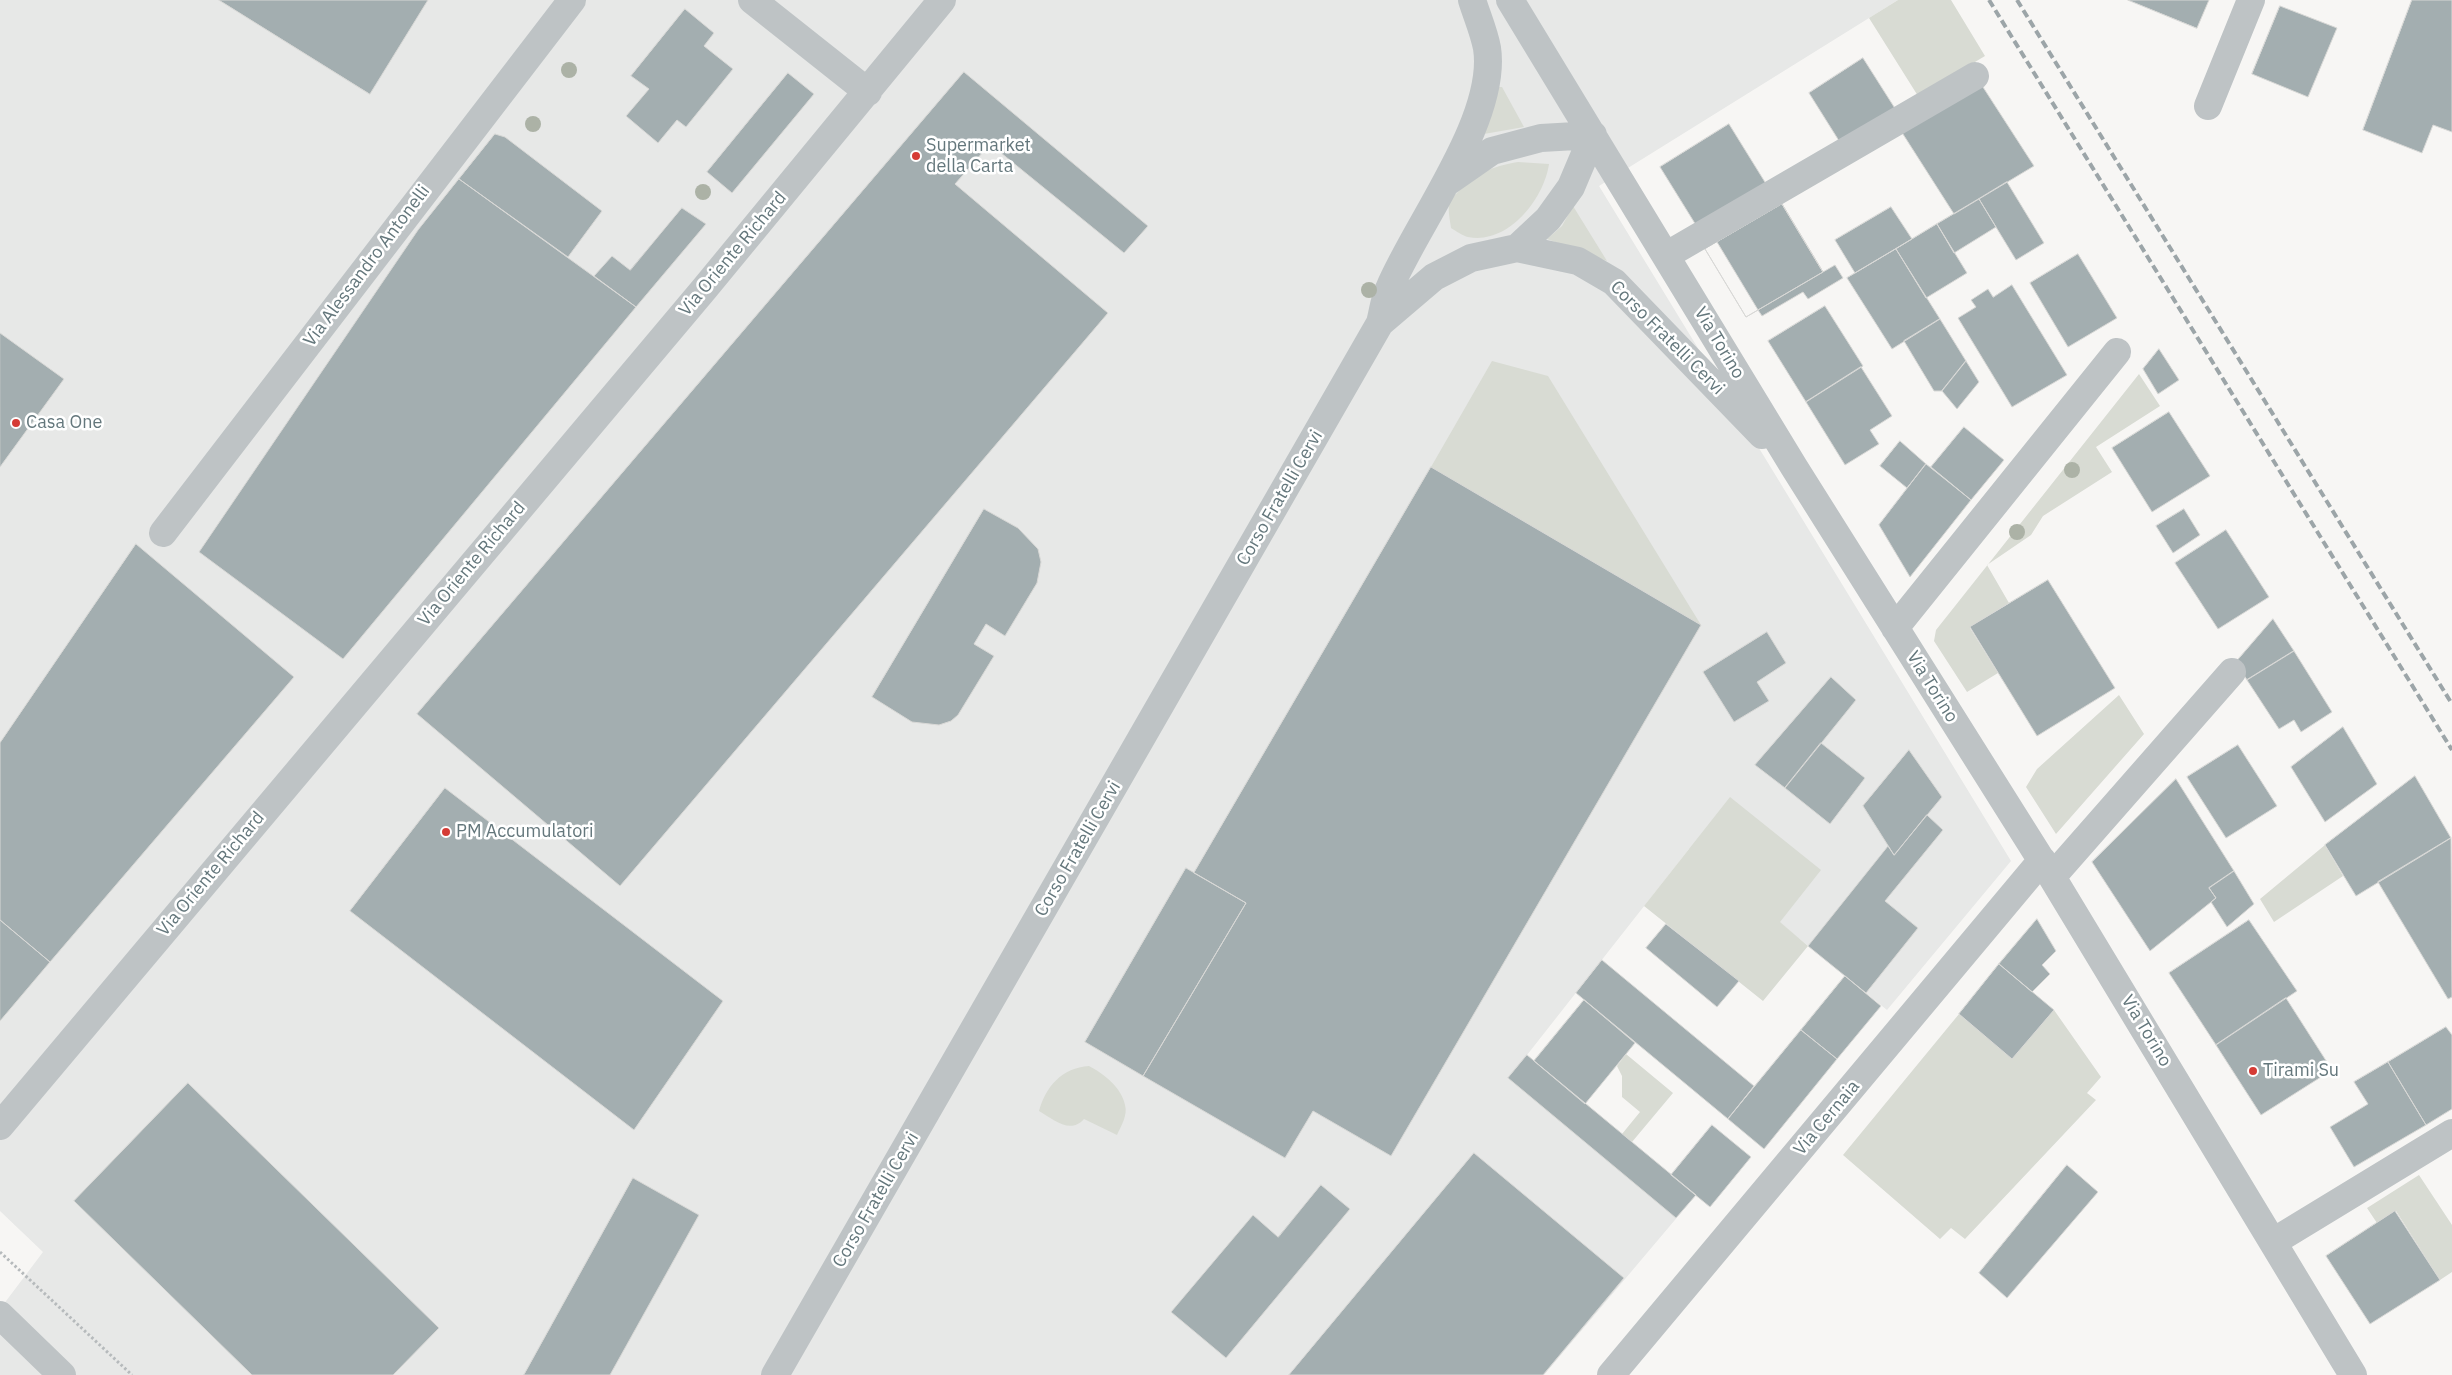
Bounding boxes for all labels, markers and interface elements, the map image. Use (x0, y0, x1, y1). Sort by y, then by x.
place label: Supermarket della Carta (926, 135, 1031, 178)
marker: Supermarket della Carta (910, 150, 922, 162)
street label: Via Alessandro Antonelli (299, 181, 435, 351)
street label: Via Oriente Richard (675, 187, 791, 321)
street label: Corso Fratelli Cervi (1605, 276, 1729, 400)
street label: Via Torino (1689, 303, 1749, 383)
place label: Casa One (26, 412, 102, 434)
marker: Casa One (10, 417, 22, 429)
street label: Corso Fratelli Cervi (1233, 427, 1327, 569)
street label: Via Oriente Richard (414, 497, 530, 631)
street label: Via Torino (1902, 647, 1962, 727)
street label: Corso Fratelli Cervi (1031, 778, 1125, 920)
street label: Via Oriente Richard (153, 807, 269, 941)
place label: PM Accumulatori (456, 821, 593, 843)
marker: PM Accumulatori (440, 826, 452, 838)
street label: Via Torino (2116, 991, 2176, 1071)
place label: Tirami Su (2263, 1060, 2339, 1082)
marker: Tirami Su (2247, 1065, 2259, 1077)
street label: Via Cernaia (1790, 1076, 1864, 1160)
street label: Corso Fratelli Cervi (829, 1129, 923, 1271)

